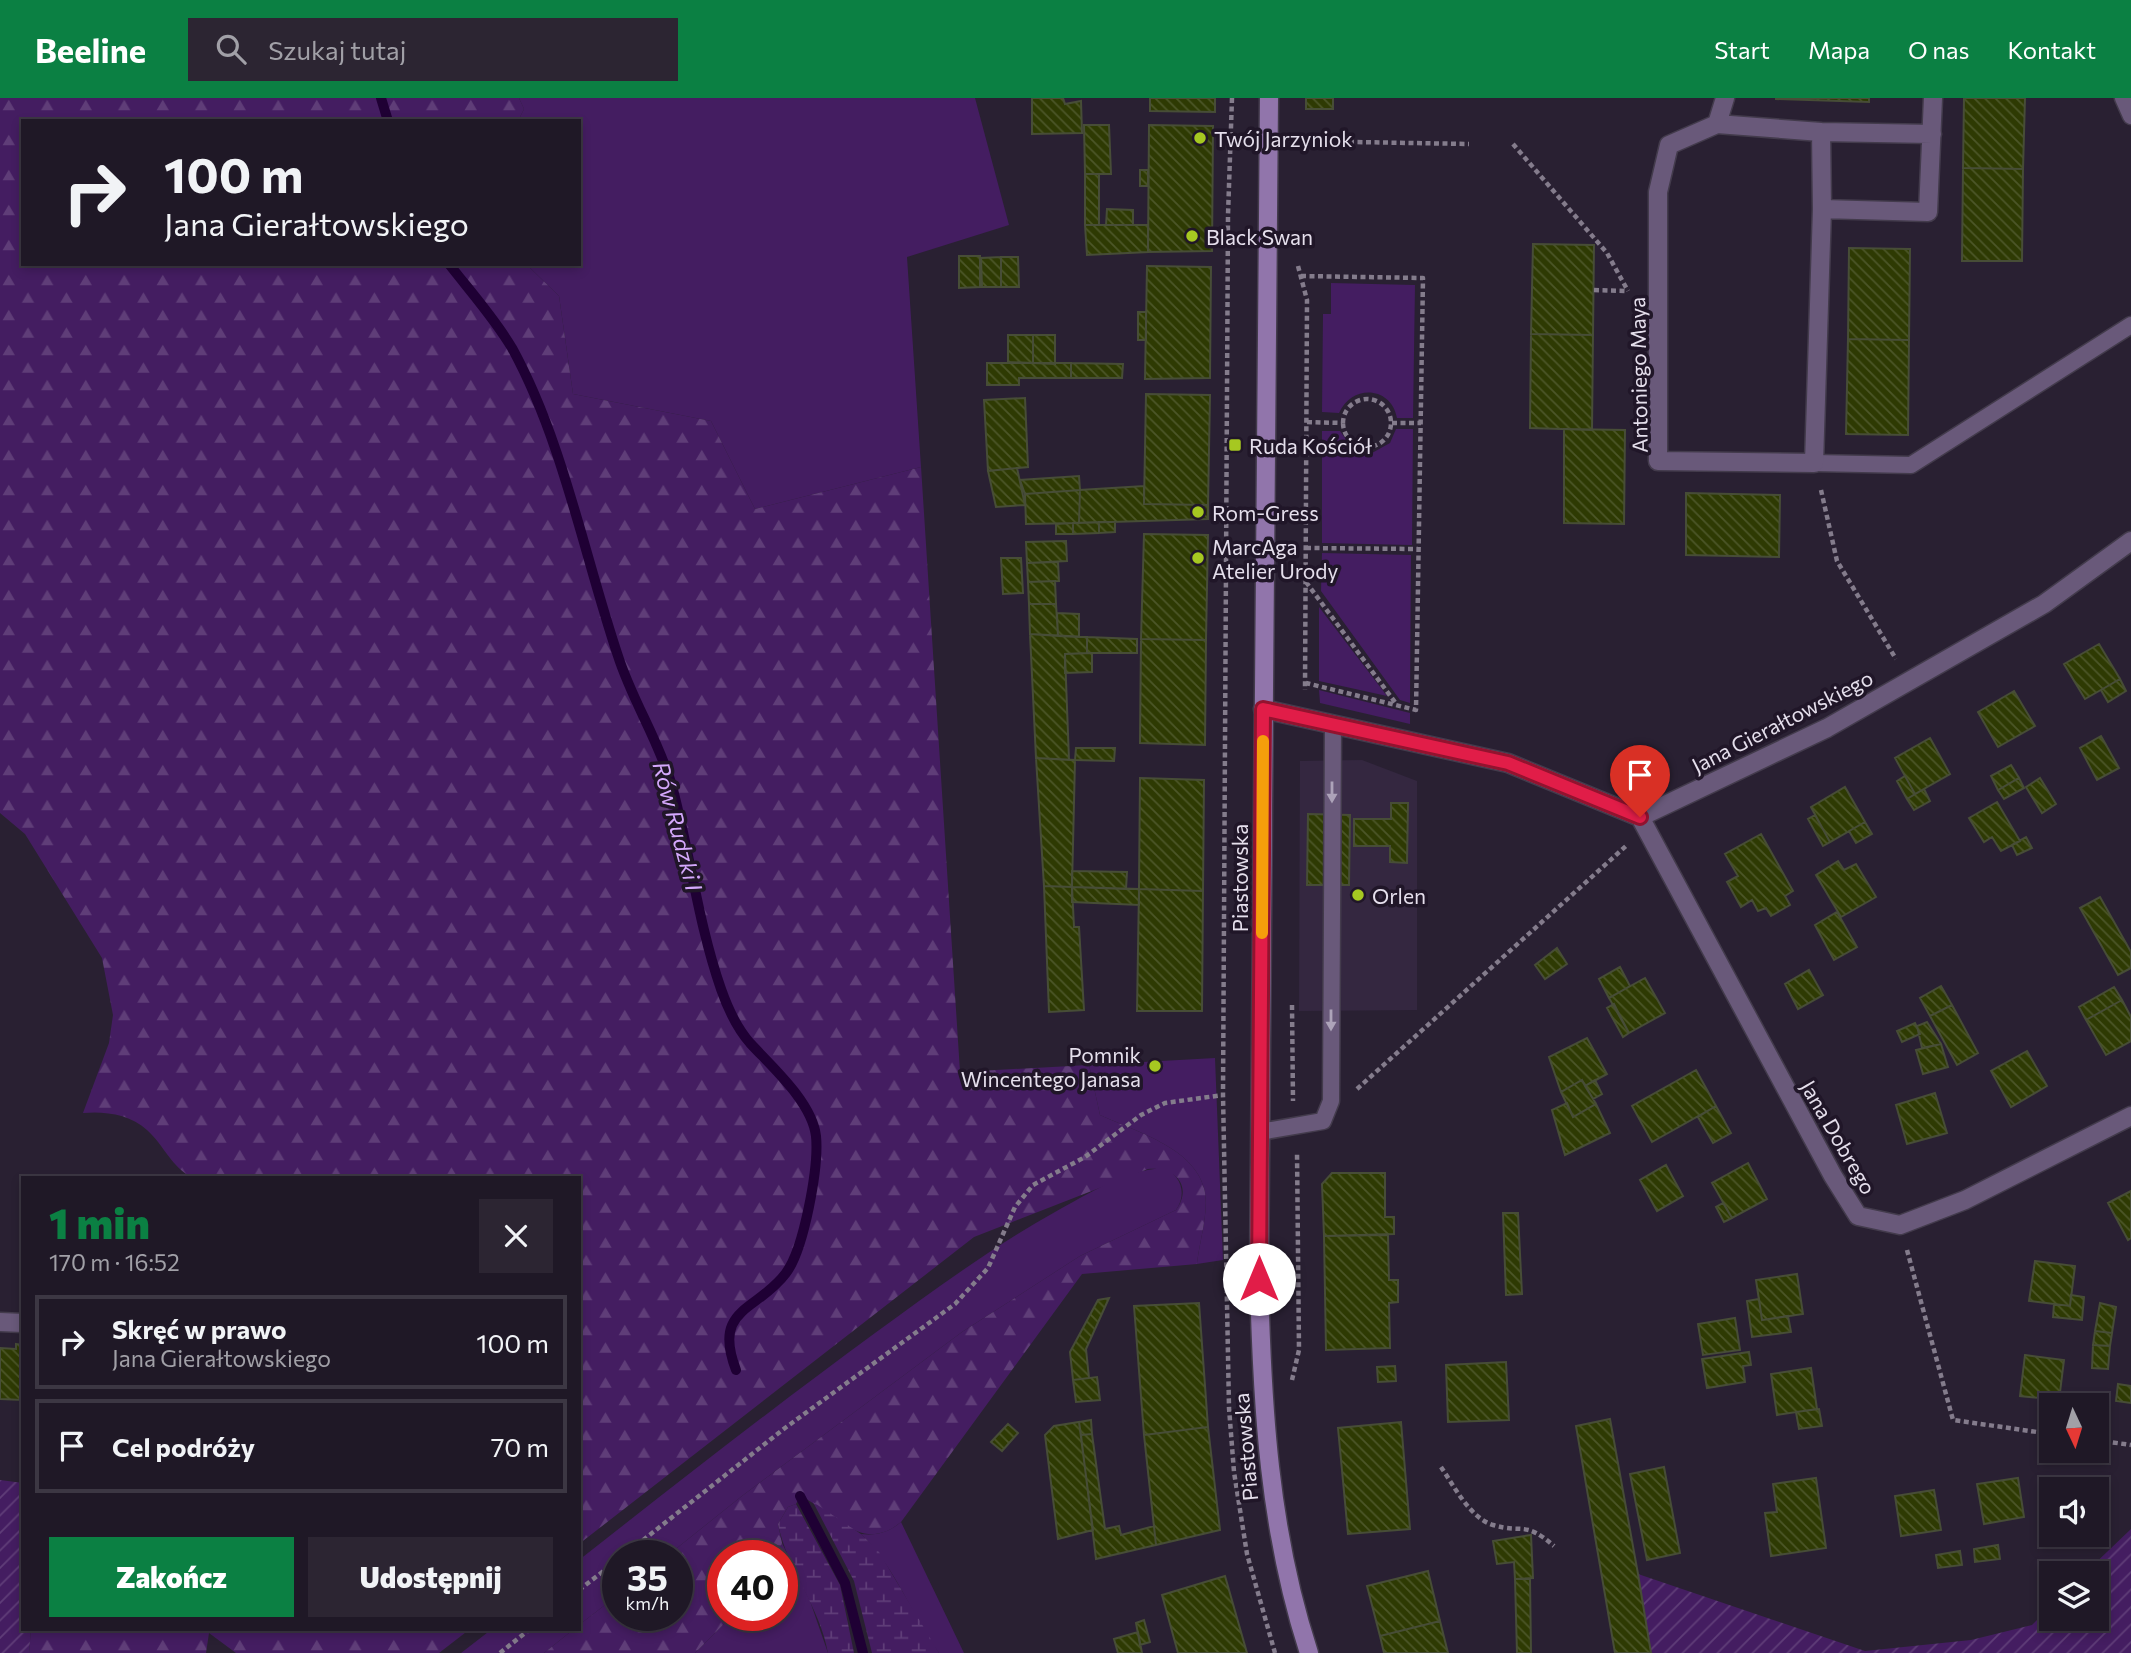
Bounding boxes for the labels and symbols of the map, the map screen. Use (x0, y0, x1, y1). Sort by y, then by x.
place label: Twój Jarzyniok (1214, 126, 1353, 151)
marker: Twój Jarzyniok (1192, 130, 1208, 146)
place label: Black Swan (1206, 224, 1313, 249)
marker: Black Swan (1184, 228, 1200, 244)
street label: Antoniego Maya (1624, 297, 1652, 453)
place label: Ruda Kościół (1249, 433, 1372, 458)
marker: Ruda Kościół (1227, 437, 1243, 453)
place label: Rom-Gress (1212, 500, 1319, 525)
marker: Rom-Gress (1190, 504, 1206, 520)
place label: MarcAga Atelier Urody (1212, 534, 1338, 583)
marker: MarcAga Atelier Urody (1190, 550, 1206, 566)
street label: Jana Gierałtowskiego (1687, 664, 1877, 778)
pin (1610, 745, 1670, 817)
water label: Rów Rudzki I (647, 758, 709, 894)
one-way arrow (1326, 782, 1338, 804)
street label: Piastowska (1227, 824, 1252, 932)
place label: Orlen (1372, 883, 1426, 908)
marker: Orlen (1350, 887, 1366, 903)
one-way arrow (1326, 1009, 1337, 1031)
place label: Pomnik Wincentego Janasa (961, 1042, 1141, 1091)
marker: Pomnik Wincentego Janasa (1147, 1058, 1163, 1074)
street label: Jana Dobrego (1796, 1076, 1882, 1198)
position arrow (1222, 1242, 1296, 1316)
street label: Piastowska (1228, 1392, 1262, 1502)
north arrow (2039, 1393, 2109, 1463)
speed limit sign: 40 (707, 1540, 798, 1631)

